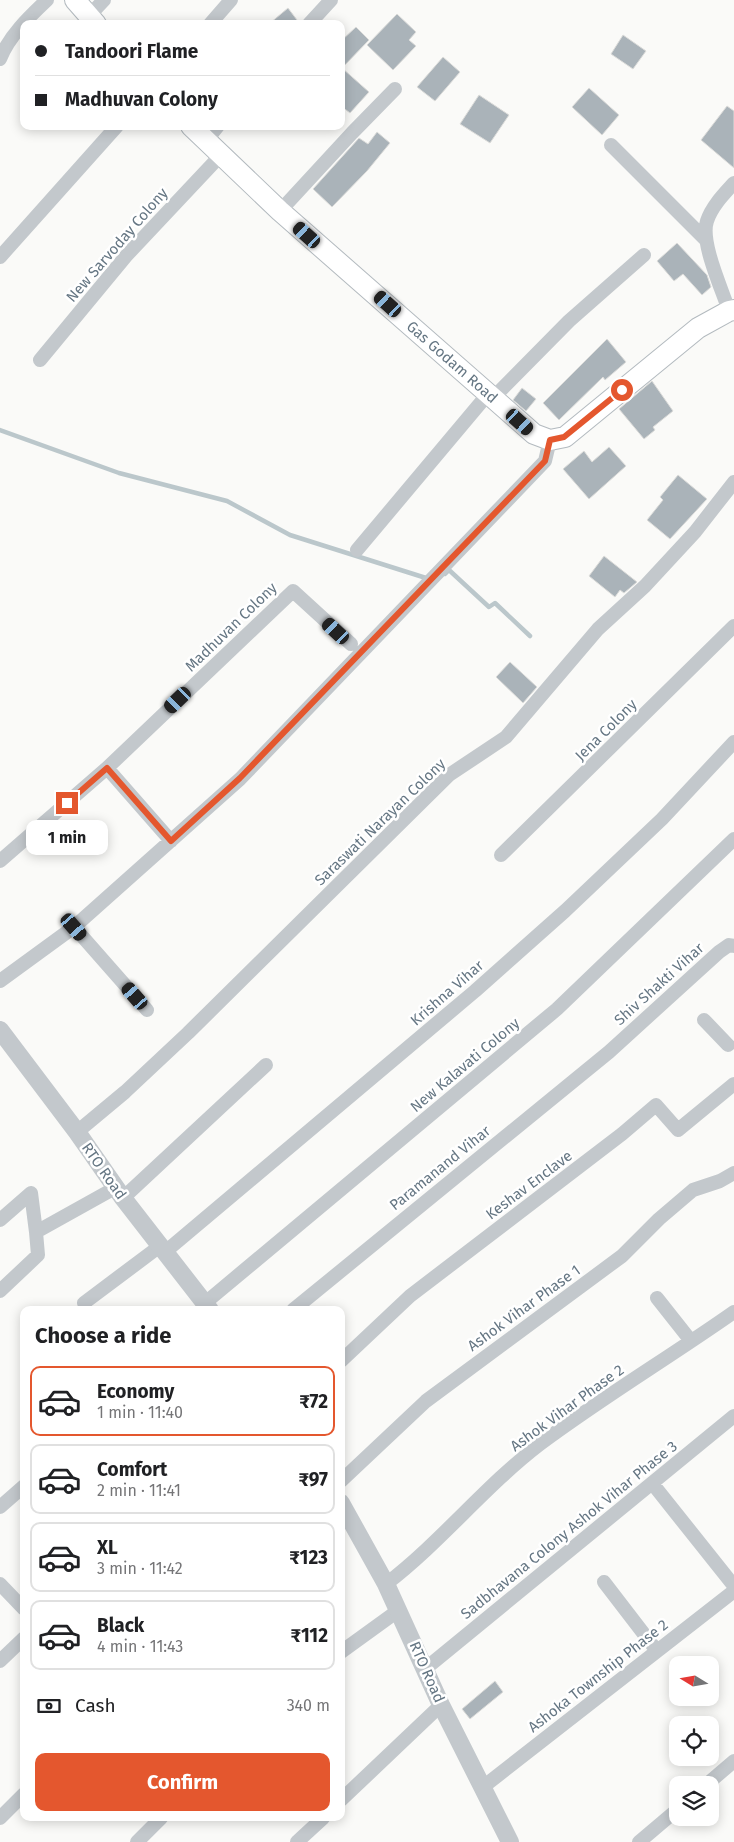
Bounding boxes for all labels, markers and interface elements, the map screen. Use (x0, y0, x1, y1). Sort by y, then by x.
text: Tandoori Flame (65, 40, 198, 63)
text: Madhuvan Colony (65, 88, 218, 111)
street label: New Sarvoday Colony (62, 184, 172, 306)
car (290, 219, 323, 251)
car (371, 288, 404, 320)
street label: Gas Godam Road (403, 317, 501, 407)
route start (611, 379, 633, 401)
car (503, 406, 536, 438)
street label: Madhuvan Colony (181, 578, 281, 675)
car (319, 615, 352, 647)
car (161, 684, 194, 716)
street label: Jena Colony (571, 695, 641, 765)
street label: Saraswati Narayan Colony (311, 754, 449, 889)
route end (56, 792, 78, 814)
callout: 1 min (26, 820, 108, 856)
text: 1 min (48, 828, 86, 847)
car (58, 911, 89, 943)
street label: Shiv Shakti Vihar (611, 939, 708, 1029)
street label: Krishna Vihar (407, 956, 487, 1030)
car (119, 980, 150, 1012)
street label: New Kalavati Colony (407, 1014, 524, 1116)
street label: Paramanand Vihar (386, 1122, 494, 1214)
street label: RTO Road (78, 1139, 130, 1203)
street label: Keshav Enclave (482, 1147, 576, 1223)
street label: Ashok Vihar Phase 1 (464, 1261, 584, 1355)
text: Choose a ride (35, 1322, 171, 1349)
street label: Ashok Vihar Phase 2 (507, 1361, 627, 1455)
icon: car (37, 1379, 82, 1424)
text: Economy (97, 1380, 174, 1403)
text: ₹72 (299, 1390, 328, 1413)
text: 1 min · 11:40 (97, 1403, 183, 1422)
street label: Sadbhavana Colony Ashok Vihar Phase 3 (457, 1437, 681, 1623)
icon: car (37, 1457, 82, 1502)
text: Comfort (97, 1458, 167, 1481)
text: ₹97 (298, 1468, 328, 1491)
text: 2 min · 11:41 (97, 1481, 181, 1500)
icon: car (37, 1535, 82, 1580)
text: XL (97, 1536, 118, 1559)
text: ₹123 (289, 1546, 328, 1569)
text: 3 min · 11:42 (97, 1559, 183, 1578)
icon: car (37, 1613, 82, 1658)
text: Black (97, 1614, 144, 1637)
street label: Ashoka Township Phase 2 (524, 1616, 672, 1736)
text: ₹112 (291, 1624, 328, 1647)
text: 4 min · 11:43 (97, 1637, 183, 1656)
street label: RTO Road (406, 1639, 448, 1705)
north arrow (669, 1656, 719, 1706)
map controls (669, 1656, 719, 1826)
icon: cash (35, 1692, 63, 1720)
text: Cash (75, 1694, 116, 1717)
text: 340 m (287, 1696, 330, 1715)
button: locate (669, 1716, 719, 1766)
button: Confirm (35, 1753, 330, 1811)
button: layers (669, 1776, 719, 1826)

